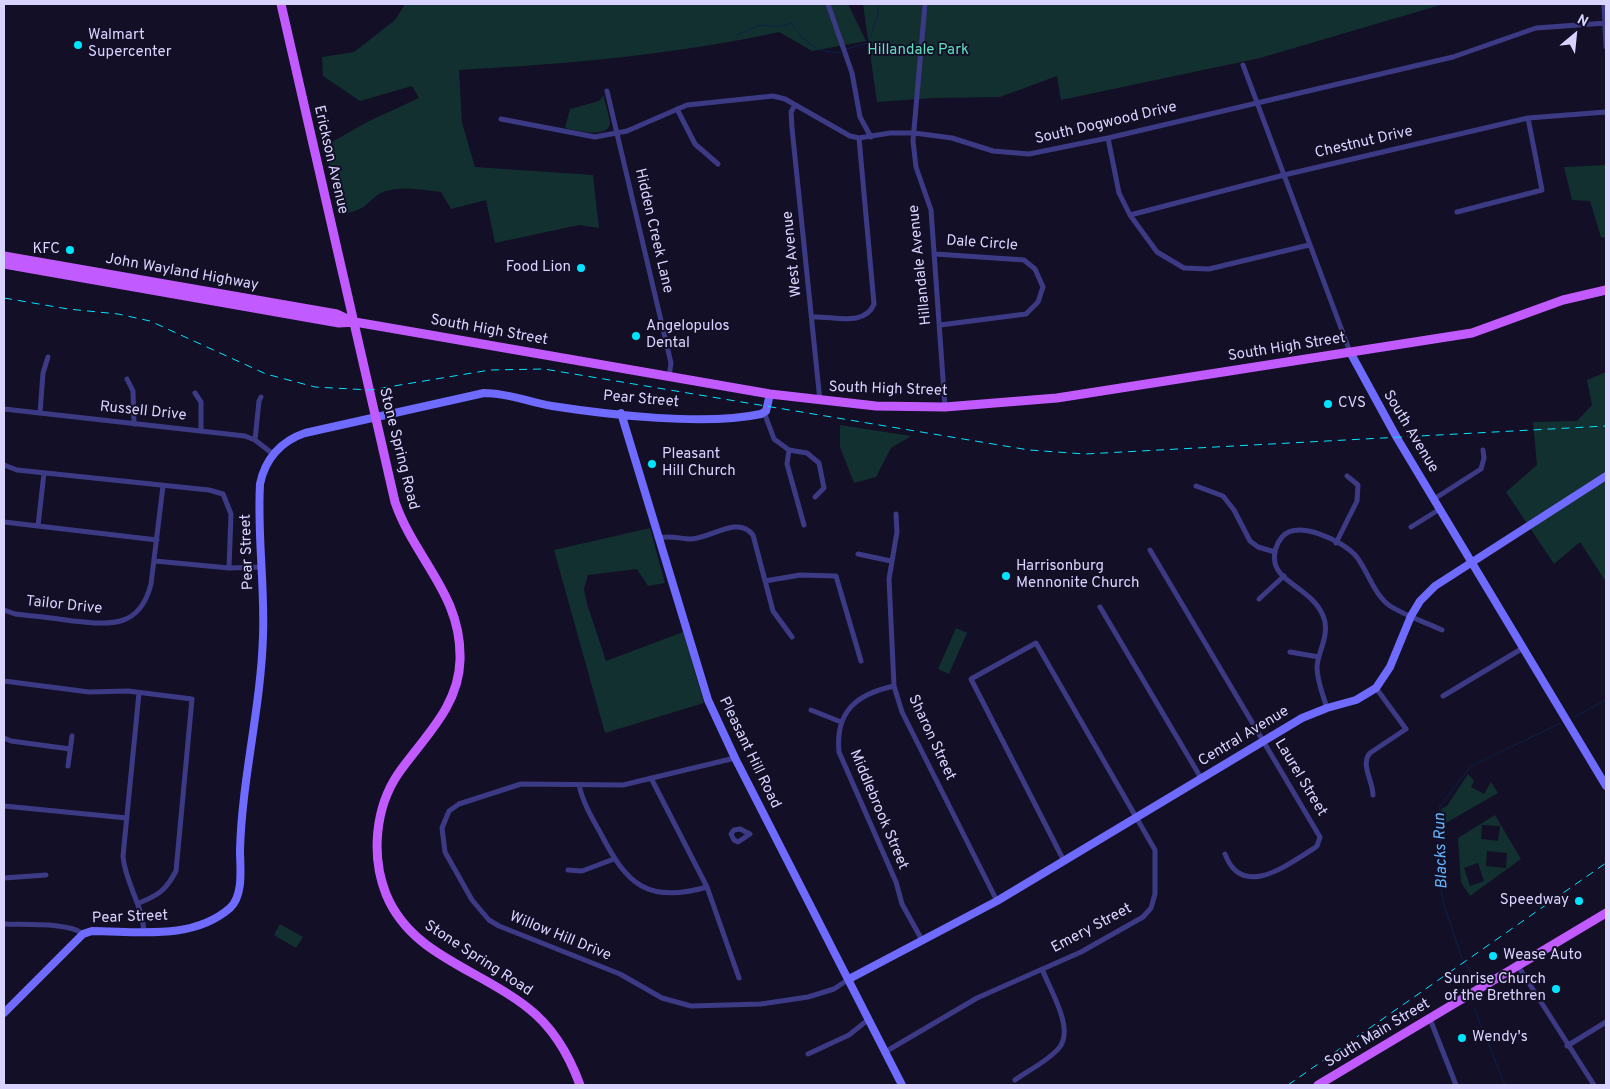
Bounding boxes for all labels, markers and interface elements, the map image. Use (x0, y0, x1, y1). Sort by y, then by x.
north arrow (1550, 10, 1600, 60)
text: N (1574, 11, 1591, 31)
place label: Walmart Supercenter (88, 27, 172, 62)
marker: Walmart Supercenter (72, 39, 84, 51)
park label: Hillandale Park (867, 42, 969, 60)
street label: South Dogwood Drive (1033, 99, 1179, 149)
street label: Erickson Avenue (309, 104, 351, 216)
street label: Chestnut Drive (1313, 123, 1415, 163)
street label: Hidden Creek Lane (630, 167, 676, 295)
street label: Hillandale Avenue (906, 204, 936, 326)
street label: West Avenue (780, 210, 806, 298)
street label: Dale Circle (946, 233, 1018, 255)
place label: KFC (32, 241, 60, 259)
marker: KFC (64, 244, 76, 256)
street label: John Wayland Highway (104, 251, 260, 295)
place label: Food Lion (506, 259, 571, 277)
marker: Food Lion (575, 262, 587, 274)
street label: South High Street (429, 312, 549, 350)
place label: Angelopulos Dental (646, 318, 730, 353)
marker: Angelopulos Dental (630, 330, 642, 342)
street label: South High Street (1227, 330, 1347, 366)
street label: South High Street (828, 379, 948, 401)
street label: Stone Spring Road (374, 386, 422, 512)
street label: South Avenue (1378, 387, 1442, 477)
street label: Pear Street (602, 388, 680, 412)
place label: CVS (1338, 395, 1366, 413)
street label: Russell Drive (99, 398, 187, 426)
marker: CVS (1322, 398, 1334, 410)
place label: Pleasant Hill Church (662, 446, 736, 481)
marker: Pleasant Hill Church (646, 458, 658, 470)
street label: Pear Street (238, 514, 258, 590)
place label: Harrisonburg Mennonite Church (1016, 558, 1139, 593)
marker: Harrisonburg Mennonite Church (1000, 570, 1012, 582)
street label: Tailor Drive (25, 593, 103, 619)
street label: Sharon Street (903, 692, 959, 784)
street label: Pleasant Hill Road (714, 694, 784, 812)
street label: Central Avenue (1196, 703, 1292, 771)
street label: Laurel Street (1270, 736, 1330, 820)
street label: Middlebrook Street (845, 747, 911, 873)
water label: Blacks Run (1431, 813, 1453, 889)
place label: Speedway (1500, 892, 1569, 910)
marker: Speedway (1573, 895, 1585, 907)
street label: Emery Street (1049, 900, 1135, 958)
street label: Pear Street (92, 908, 168, 928)
street label: Willow Hill Drive (507, 908, 613, 966)
street label: Stone Spring Road (421, 917, 535, 1001)
place label: Wease Auto (1503, 947, 1582, 965)
marker: Wease Auto (1487, 950, 1499, 962)
place label: Sunrise Church of the Brethren (1444, 971, 1546, 1006)
marker: Sunrise Church of the Brethren (1550, 983, 1562, 995)
street label: South Main Street (1322, 996, 1434, 1072)
place label: Wendy's (1472, 1029, 1528, 1047)
marker: Wendy's (1456, 1032, 1468, 1044)

